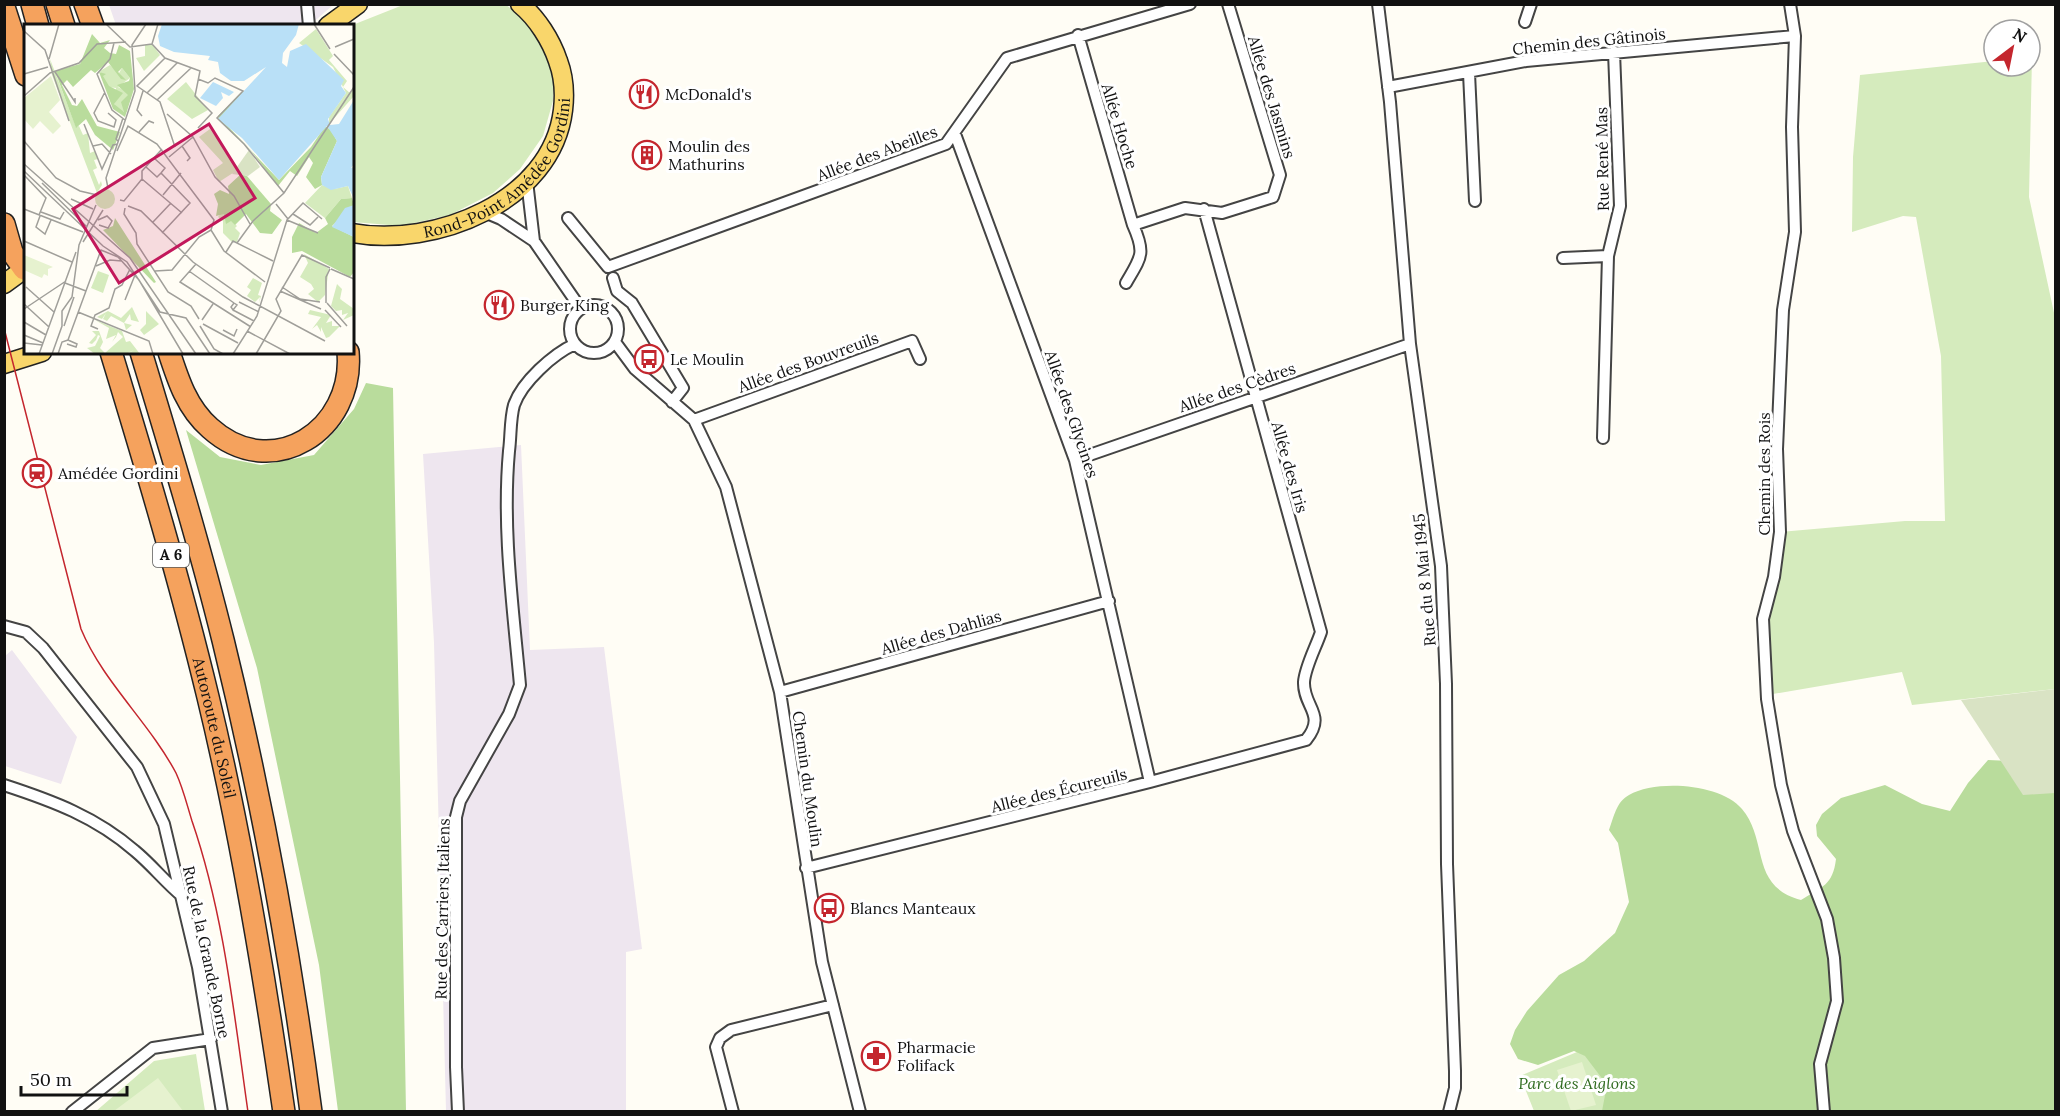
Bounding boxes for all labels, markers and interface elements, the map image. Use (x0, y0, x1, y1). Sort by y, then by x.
north arrow (1982, 18, 2042, 78)
street label: Chemin des Gâtinois (1511, 23, 1667, 59)
inset map (24, 24, 354, 354)
text: N (2009, 24, 2030, 47)
street label: Allée des Jasmins (1244, 32, 1300, 161)
restaurant icon: McDonald's (628, 78, 660, 110)
street label: Allée Hoche (1097, 80, 1143, 172)
place label: McDonald's (665, 84, 752, 104)
street label: Rond-Point Amédée Gordini (421, 97, 574, 242)
street label: Rue René Mas (1591, 107, 1613, 211)
street label: Allée des Abeilles (813, 121, 940, 186)
place label: Moulin des Mathurins (668, 136, 750, 174)
building icon: Moulin des Mathurins (631, 139, 663, 171)
restaurant icon: Burger King (483, 289, 515, 321)
place label: Burger King (520, 295, 610, 315)
street label: Allée des Bouvreuils (734, 327, 881, 397)
bus stop icon: Le Moulin (633, 343, 665, 375)
street label: Allée des Glycines (1040, 347, 1103, 480)
place label: Le Moulin (670, 349, 744, 369)
street label: Allée des Cèdres (1175, 358, 1298, 417)
street label: Chemin des Rois (1754, 412, 1774, 536)
street label: Allée des Iris (1267, 418, 1313, 515)
station icon: Amédée Gordini (21, 457, 53, 489)
place label: Amédée Gordini (57, 463, 179, 483)
street label: Rue du 8 Mai 1945 (1408, 513, 1440, 647)
road number: A 6 (153, 543, 189, 567)
street label: Allée des Dahlias (878, 605, 1003, 659)
street label: Autoroute du Soleil (188, 654, 240, 800)
street label: Chemin du Moulin (789, 710, 828, 849)
street label: Allée des Écureuils (988, 763, 1129, 817)
street label: Rue des Carriers Italiens (430, 818, 454, 1000)
street label: Rue de la Grande Borne (179, 864, 235, 1040)
bus stop icon: Blancs Manteaux (813, 892, 845, 924)
place label: Blancs Manteaux (850, 898, 976, 918)
place label: Pharmacie Folifack (897, 1037, 976, 1075)
pharmacy icon: Pharmacie Folifack (860, 1040, 892, 1072)
scale bar (21, 1059, 128, 1097)
text: 50 m (30, 1068, 72, 1091)
park label: Parc des Aiglons (1518, 1073, 1636, 1093)

